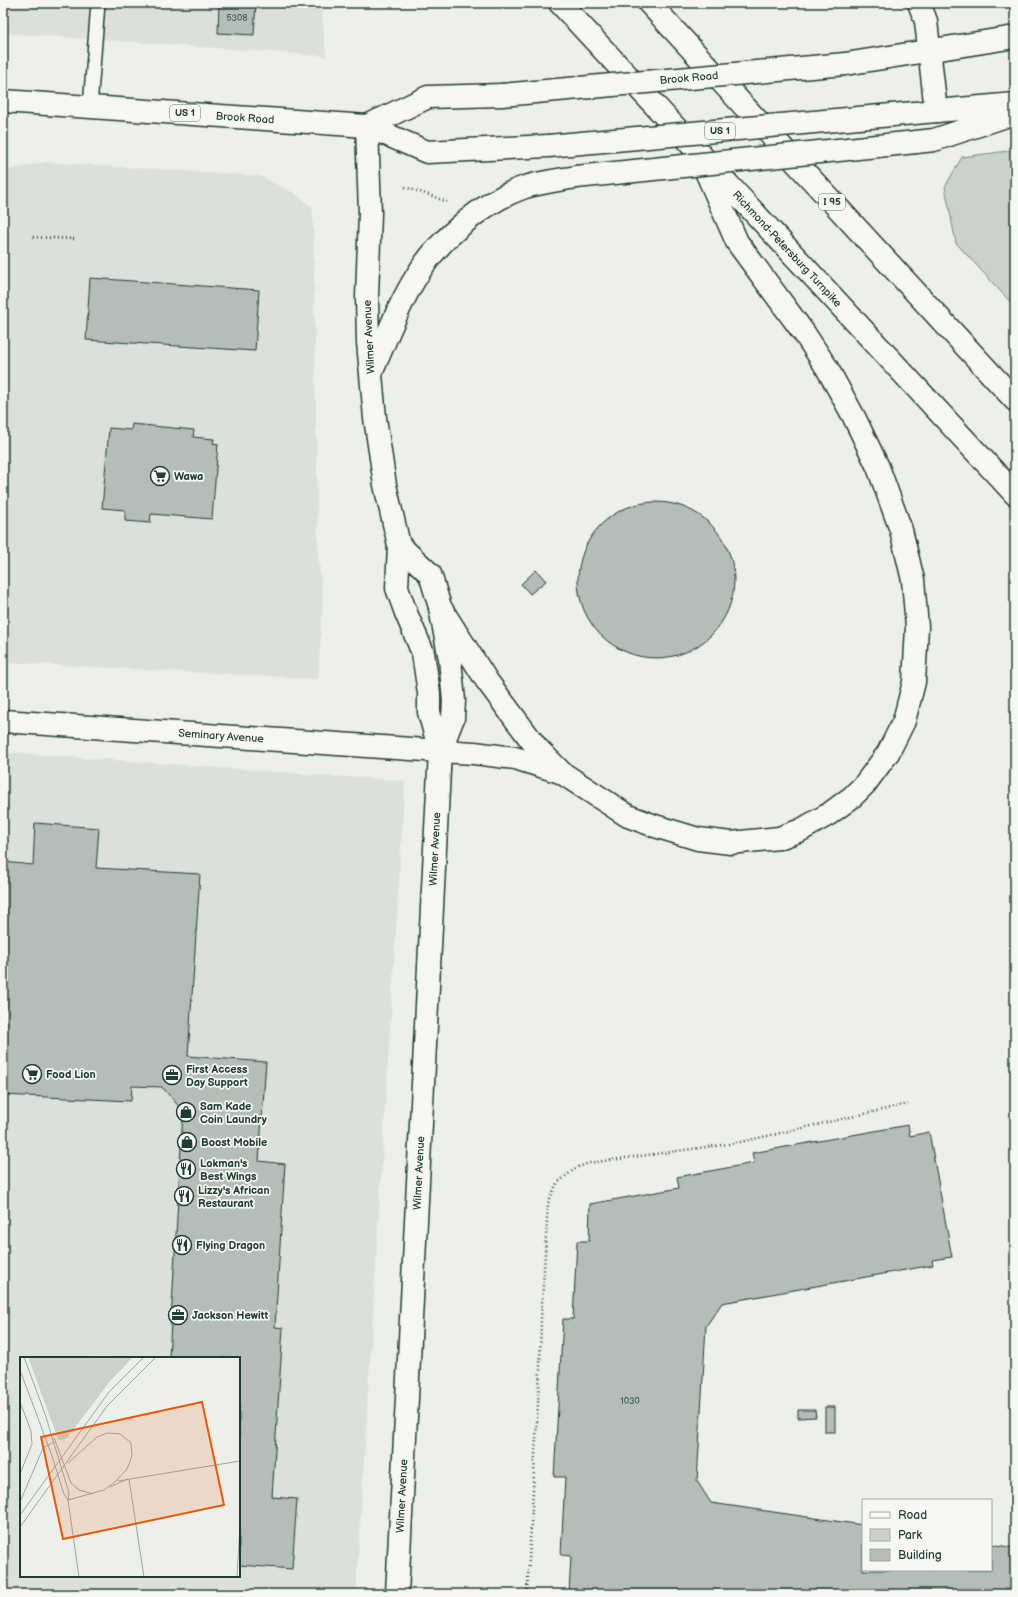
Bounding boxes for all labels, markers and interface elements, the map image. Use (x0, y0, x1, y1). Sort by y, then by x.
house number: 5308 (226, 13, 248, 24)
street label: Brook Road (659, 69, 719, 87)
road number: US 1 (170, 105, 200, 121)
street label: Brook Road (215, 109, 275, 127)
road number: US 1 (705, 123, 735, 139)
street label: Richmond-Petersburg Turnpike (730, 188, 845, 310)
road number: I 95 (819, 194, 845, 210)
street label: Wilmer Avenue (361, 299, 377, 374)
supermarket icon: Wawa (149, 465, 171, 487)
place label: Wawa (174, 470, 203, 483)
street label: Seminary Avenue (178, 727, 265, 746)
street label: Wilmer Avenue (427, 811, 443, 886)
supermarket icon: Food Lion (21, 1063, 43, 1085)
place label: First Access Day Support (186, 1063, 248, 1089)
office icon: First Access Day Support (161, 1064, 183, 1086)
place label: Food Lion (46, 1068, 96, 1081)
place label: Sam Kade Coin Laundry (200, 1100, 267, 1126)
shop icon: Sam Kade Coin Laundry (175, 1101, 197, 1123)
shop icon: Boost Mobile (176, 1131, 198, 1153)
street label: Wilmer Avenue (411, 1135, 427, 1210)
place label: Boost Mobile (201, 1136, 267, 1149)
place label: Lokman's Best Wings (200, 1157, 257, 1183)
restaurant icon: Lokman's Best Wings (175, 1158, 197, 1180)
place label: Lizzy's African Restaurant (198, 1184, 270, 1210)
restaurant icon: Lizzy's African Restaurant (173, 1185, 195, 1207)
restaurant icon: Flying Dragon (171, 1234, 193, 1256)
place label: Flying Dragon (196, 1239, 265, 1252)
office icon: Jackson Hewitt (167, 1304, 189, 1326)
place label: Jackson Hewitt (192, 1309, 268, 1322)
inset map (20, 1357, 240, 1577)
house number: 1030 (620, 1396, 640, 1407)
street label: Wilmer Avenue (394, 1458, 410, 1533)
legend (862, 1499, 992, 1571)
text: Road (898, 1508, 927, 1523)
text: Park (898, 1528, 922, 1543)
text: Building (898, 1548, 942, 1563)

